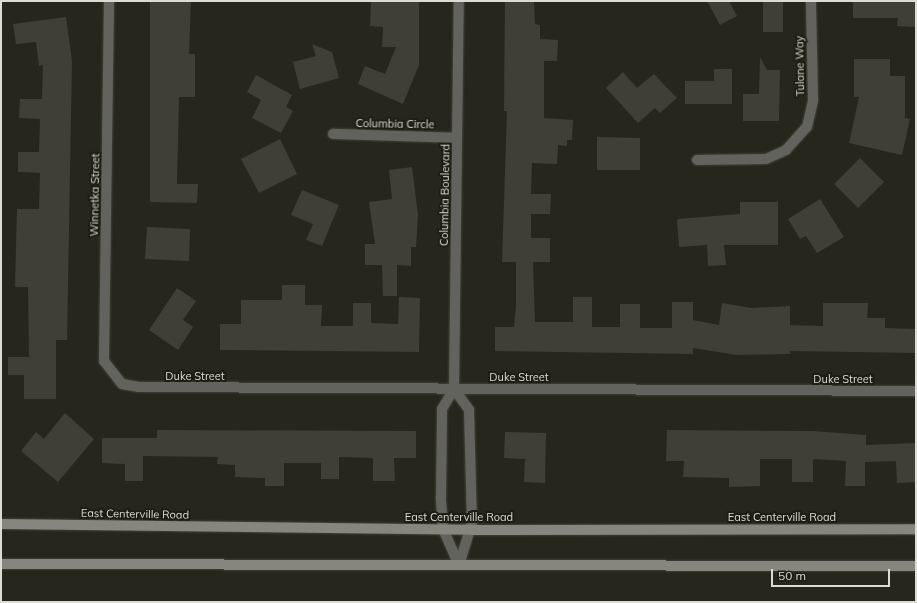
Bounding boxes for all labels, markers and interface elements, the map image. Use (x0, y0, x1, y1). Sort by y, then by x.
street label: Tulane Way (793, 36, 807, 96)
street label: Columbia Circle (355, 117, 435, 131)
street label: Columbia Boulevard (438, 144, 452, 246)
street label: Winnetka Street (88, 153, 102, 237)
street label: Duke Street (165, 369, 225, 383)
street label: Duke Street (489, 370, 549, 384)
street label: Duke Street (813, 372, 873, 386)
street label: East Centerville Road (81, 506, 189, 522)
street label: East Centerville Road (405, 510, 513, 524)
street label: East Centerville Road (728, 510, 836, 524)
scale bar (773, 561, 892, 587)
text: 50 m (778, 568, 806, 583)

